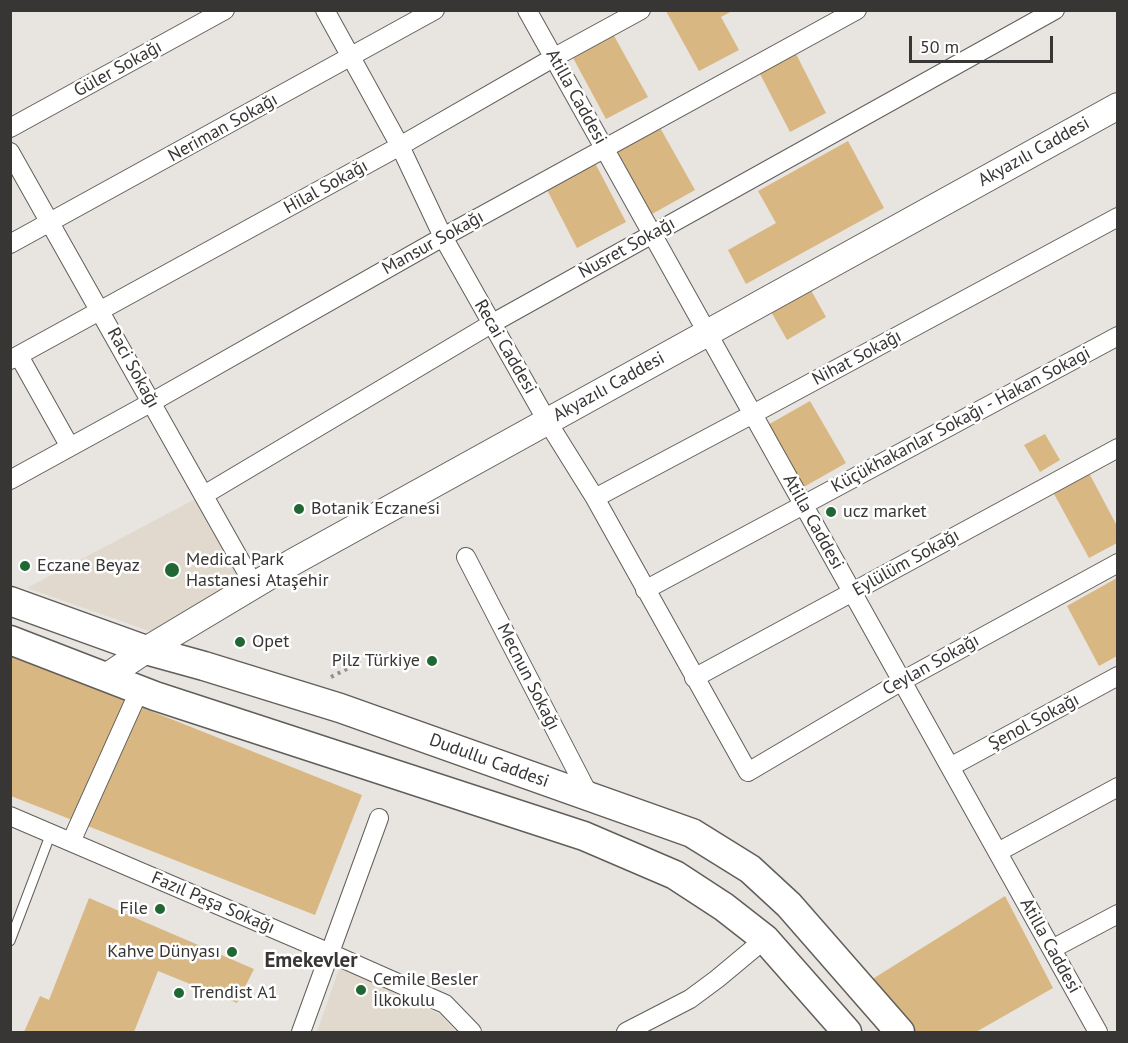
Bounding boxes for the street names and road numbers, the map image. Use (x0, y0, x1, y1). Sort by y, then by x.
street label: Güler Sokağı (70, 36, 166, 102)
street label: Atilla Caddesi (541, 46, 611, 148)
street label: Neriman Sokağı (165, 89, 281, 167)
street label: Akyazılı Caddesi (975, 113, 1093, 191)
street label: Hilal Sokağı (280, 155, 372, 219)
street label: Mansur Sokağı (379, 206, 487, 280)
street label: Nusret Sokağı (575, 213, 679, 283)
street label: Recai Caddesi (469, 296, 541, 398)
street label: Raci Sokağı (102, 324, 164, 412)
street label: Nihat Sokağı (809, 325, 905, 391)
street label: Küçükhakanlar Sokağı - Hakan Sokagi (828, 342, 1094, 498)
street label: Akyazılı Caddesi (550, 348, 668, 426)
street label: Atilla Caddesi (778, 471, 848, 573)
street label: Eylülüm Sokağı (849, 525, 963, 601)
street label: Mecnun Sokağı (492, 620, 564, 734)
street label: Ceylan Sokağı (879, 630, 983, 700)
street label: Şenol Sokağı (985, 689, 1083, 755)
street label: Dudullu Caddesi (426, 729, 552, 793)
street label: Fazıl Paşa Sokağı (148, 867, 278, 939)
street label: Atilla Caddesi (1015, 895, 1085, 997)

